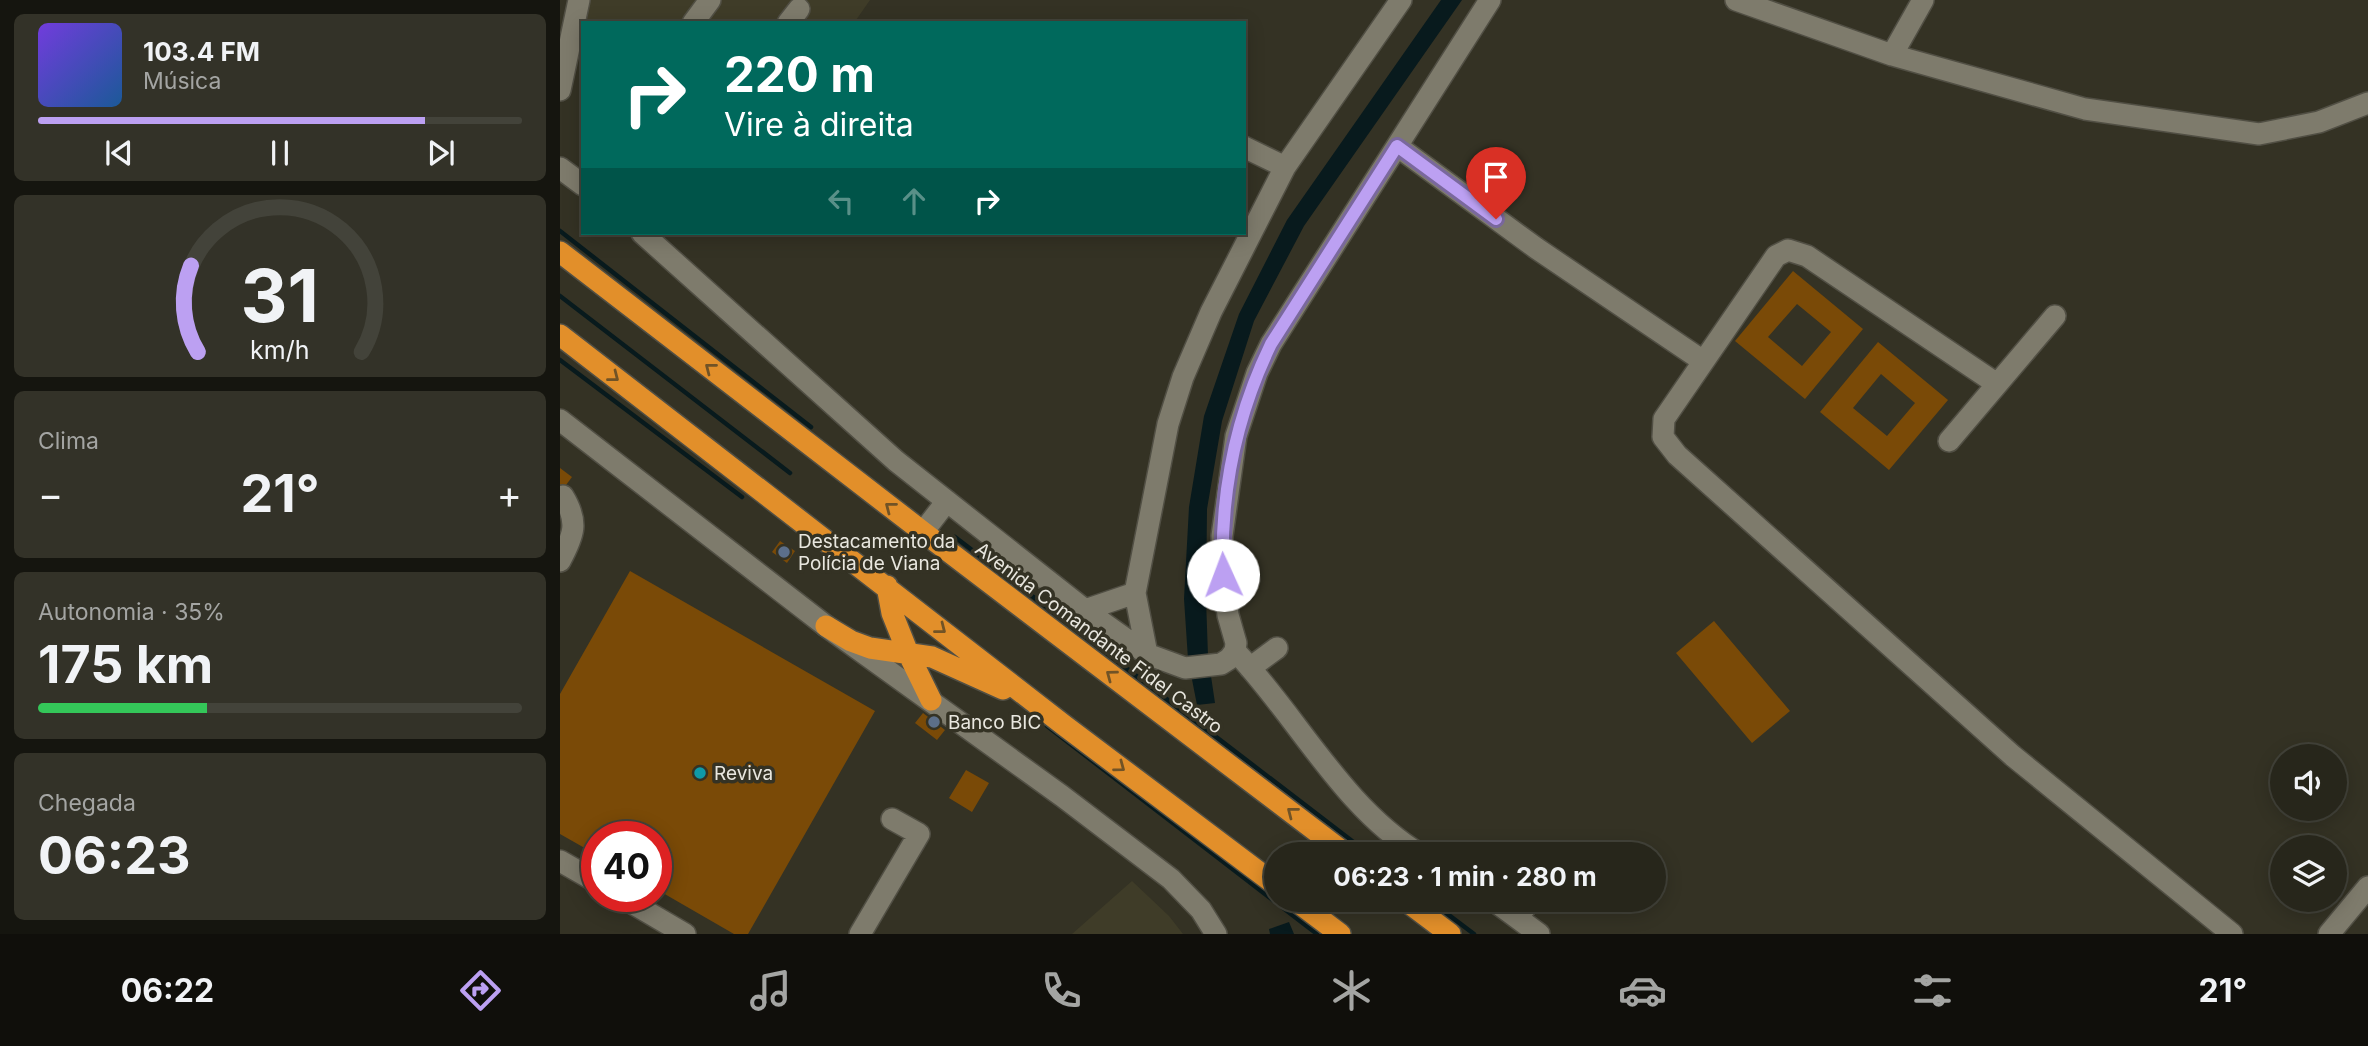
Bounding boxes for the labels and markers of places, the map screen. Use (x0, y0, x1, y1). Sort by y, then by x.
pin (1466, 147, 1526, 219)
place label: Destacamento da Polícia de Viana (798, 530, 956, 575)
marker: Destacamento da Polícia de Viana (776, 544, 792, 560)
place label: Banco BIC (948, 711, 1041, 734)
marker: Banco BIC (926, 714, 942, 730)
place label: Reviva (714, 762, 773, 785)
marker: Reviva (692, 765, 708, 781)

